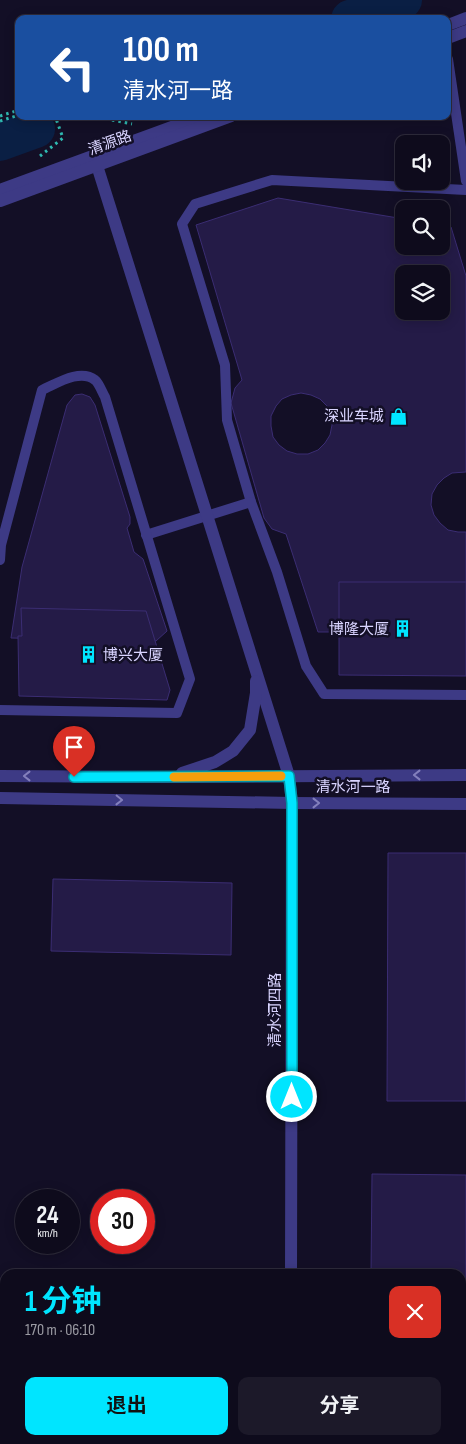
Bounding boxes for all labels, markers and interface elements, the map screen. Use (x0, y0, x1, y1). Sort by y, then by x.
text: 100 m (123, 29, 199, 72)
icon: left (40, 35, 105, 100)
text: 清水河一路 (123, 78, 233, 105)
street label: 清源路 (86, 126, 134, 160)
map controls (395, 135, 450, 320)
button: sound (395, 135, 450, 190)
button: search (395, 200, 450, 255)
button: layers (395, 265, 450, 320)
shop icon: 深业车城 (388, 406, 408, 426)
place label: 深业车城 (324, 407, 384, 426)
building icon: 博隆大厦 (393, 619, 413, 639)
place label: 博隆大厦 (329, 620, 389, 639)
building icon: 博兴大厦 (79, 645, 99, 665)
place label: 博兴大厦 (103, 646, 163, 665)
pin (53, 726, 95, 777)
icon: arrive (60, 733, 88, 761)
one-way arrow (413, 770, 421, 780)
one-way arrow (23, 771, 31, 781)
street label: 清水河一路 (315, 778, 391, 797)
one-way arrow (115, 795, 123, 805)
one-way arrow (312, 798, 320, 808)
street label: 清水河四路 (266, 972, 285, 1048)
position arrow (265, 1070, 317, 1122)
speed limit sign: 30 (90, 1189, 155, 1254)
text: 24 (36, 1200, 59, 1231)
text: km/h (37, 1226, 58, 1241)
text: 1 分钟 (25, 1284, 101, 1320)
button: close (389, 1286, 441, 1338)
text: 170 m · 06:10 (25, 1321, 95, 1340)
button: 退出 (25, 1377, 228, 1435)
button: 分享 (238, 1377, 441, 1435)

